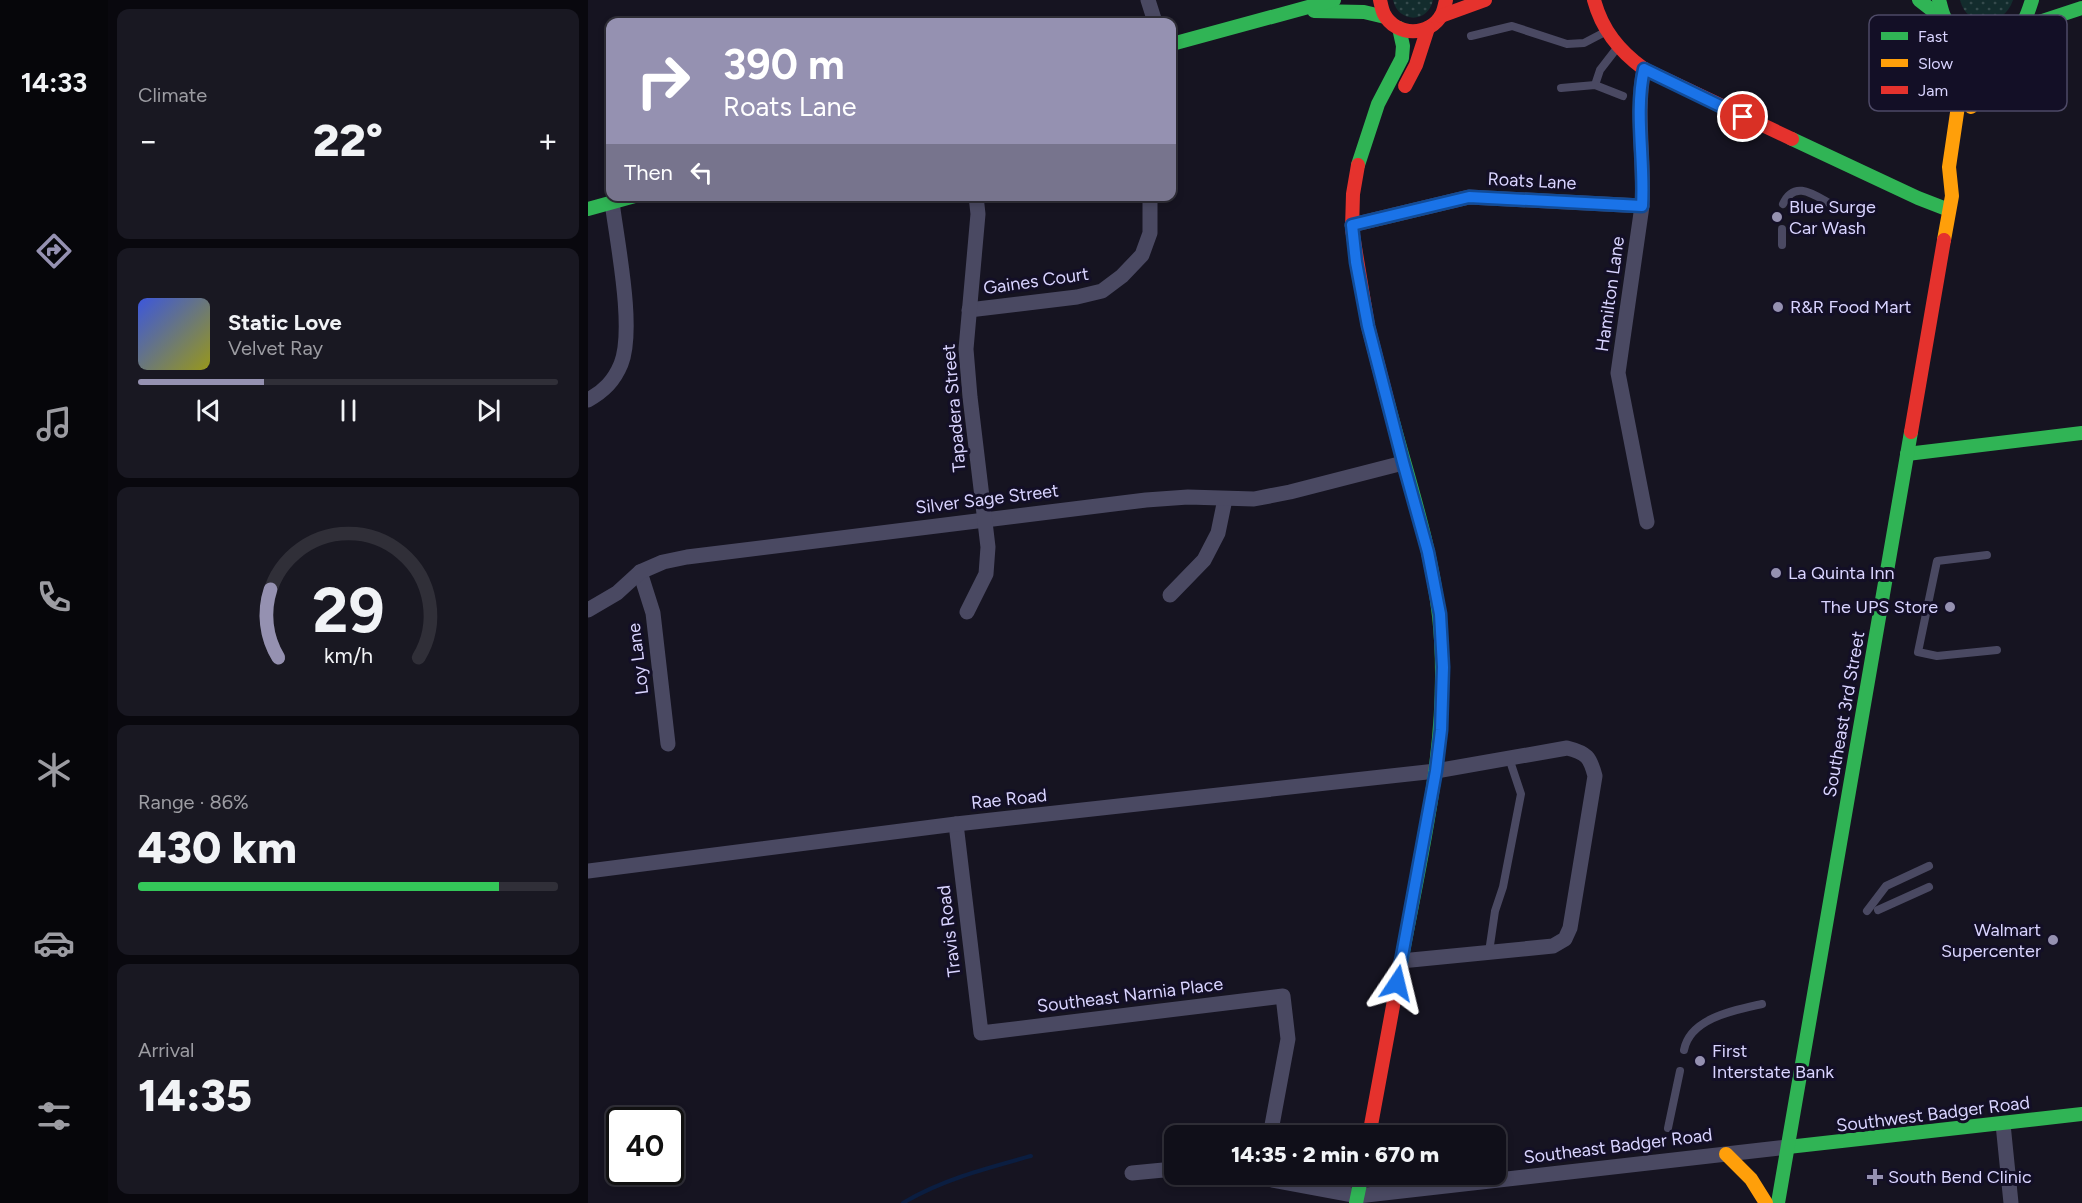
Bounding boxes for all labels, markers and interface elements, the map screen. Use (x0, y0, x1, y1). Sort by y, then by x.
legend (1869, 15, 2067, 111)
text: Fast (1918, 27, 1948, 46)
text: 390 m (723, 39, 845, 90)
icon: right (624, 42, 702, 120)
text: Slow (1918, 54, 1953, 73)
text: 14:33 (21, 66, 87, 99)
text: Jam (1918, 81, 1948, 100)
text: Climate (138, 83, 207, 107)
text: Roats Lane (723, 90, 856, 123)
pin (1717, 91, 1768, 142)
icon: arrive (1726, 100, 1759, 133)
text: 22° (313, 113, 383, 167)
text: − (138, 121, 159, 160)
text: + (537, 121, 558, 160)
icon: left (685, 156, 718, 189)
text: Then (624, 159, 673, 186)
street label: Roats Lane (1487, 168, 1577, 194)
place label: Blue Surge Car Wash (1789, 196, 1876, 239)
marker: Blue Surge Car Wash (1770, 210, 1784, 224)
icon: directions (33, 230, 75, 272)
street label: Hamilton Lane (1591, 235, 1629, 353)
street label: Gaines Court (982, 263, 1090, 299)
place label: R&R Food Mart (1790, 296, 1912, 318)
marker: R&R Food Mart (1771, 300, 1785, 314)
text: Static Love (228, 309, 342, 336)
text: Velvet Ray (228, 336, 323, 360)
street label: Tapadera Street (937, 343, 971, 473)
icon: previous (192, 394, 225, 427)
icon: pause (332, 394, 365, 427)
icon: next (472, 394, 505, 427)
icon: music (33, 403, 75, 445)
street label: Silver Sage Street (914, 479, 1060, 519)
place label: La Quinta Inn (1788, 562, 1895, 584)
marker: La Quinta Inn (1769, 566, 1783, 580)
text: 29 (312, 574, 384, 649)
icon: phone (33, 576, 75, 618)
place label: The UPS Store (1821, 596, 1938, 618)
marker: The UPS Store (1943, 600, 1957, 614)
street label: Loy Lane (623, 622, 653, 696)
street label: Southeast 3rd Street (1819, 629, 1869, 799)
text: km/h (324, 644, 372, 669)
icon: climate (33, 749, 75, 791)
street label: Rae Road (970, 784, 1048, 814)
text: Range · 86% (138, 790, 249, 814)
text: 430 km (138, 820, 297, 874)
street label: Travis Road (932, 884, 966, 978)
place label: Walmart Supercenter (1941, 919, 2041, 962)
icon: car (33, 922, 75, 964)
marker: Walmart Supercenter (2046, 933, 2060, 947)
position arrow (1365, 951, 1429, 1015)
street label: Southeast Narnia Place (1036, 973, 1224, 1017)
text: Arrival (138, 1038, 194, 1062)
place label: First Interstate Bank (1712, 1040, 1834, 1083)
marker: First Interstate Bank (1693, 1054, 1707, 1068)
text: 14:35 (138, 1068, 252, 1122)
street label: Southwest Badger Road (1835, 1091, 2031, 1137)
icon: filters (33, 1095, 75, 1137)
speed limit sign: 40 (606, 1107, 684, 1185)
street label: Southeast Badger Road (1522, 1123, 1714, 1169)
text: 14:35 · 2 min · 670 m (1231, 1141, 1439, 1168)
place label: South Bend Clinic (1888, 1166, 2032, 1188)
marker: South Bend Clinic (1866, 1168, 1884, 1186)

